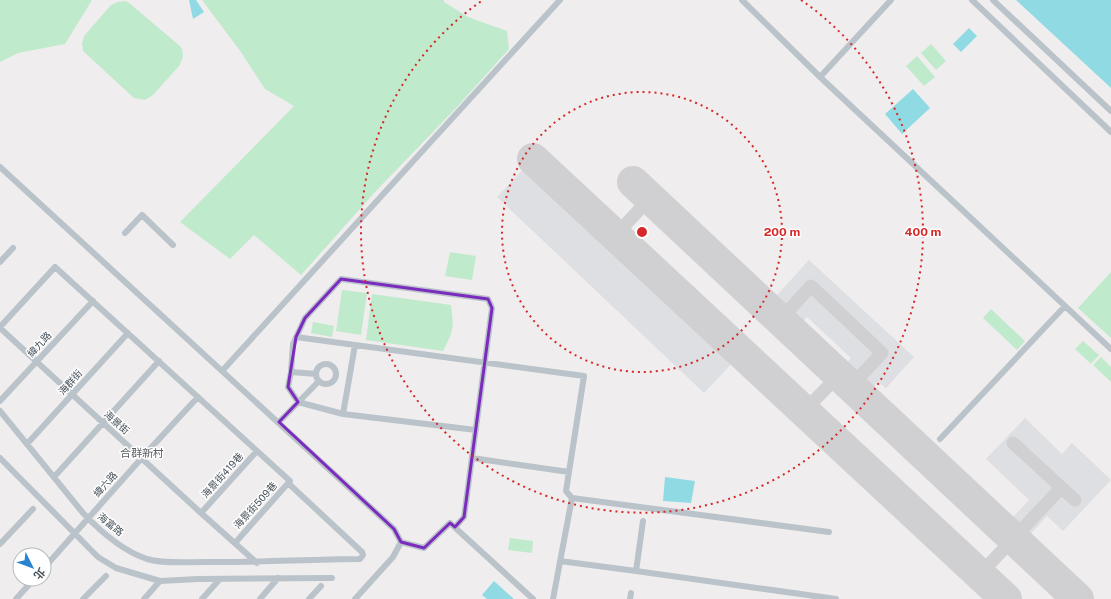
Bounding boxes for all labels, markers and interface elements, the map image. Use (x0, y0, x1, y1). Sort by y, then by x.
centre of rings (635, 225, 649, 239)
text: 200 m (764, 225, 800, 239)
text: 400 m (905, 225, 942, 239)
street label: 緯九路 (24, 329, 54, 359)
street label: 海群街 (56, 367, 84, 397)
street label: 海景街 (102, 408, 132, 436)
district label: 合群新村 (120, 447, 164, 459)
street label: 海景街419巷 (199, 450, 245, 500)
street label: 緯六路 (91, 469, 119, 499)
street label: 海景街509巷 (231, 479, 279, 531)
street label: 海富路 (96, 510, 126, 538)
north arrow (12, 547, 52, 587)
text: 北 (31, 566, 48, 582)

